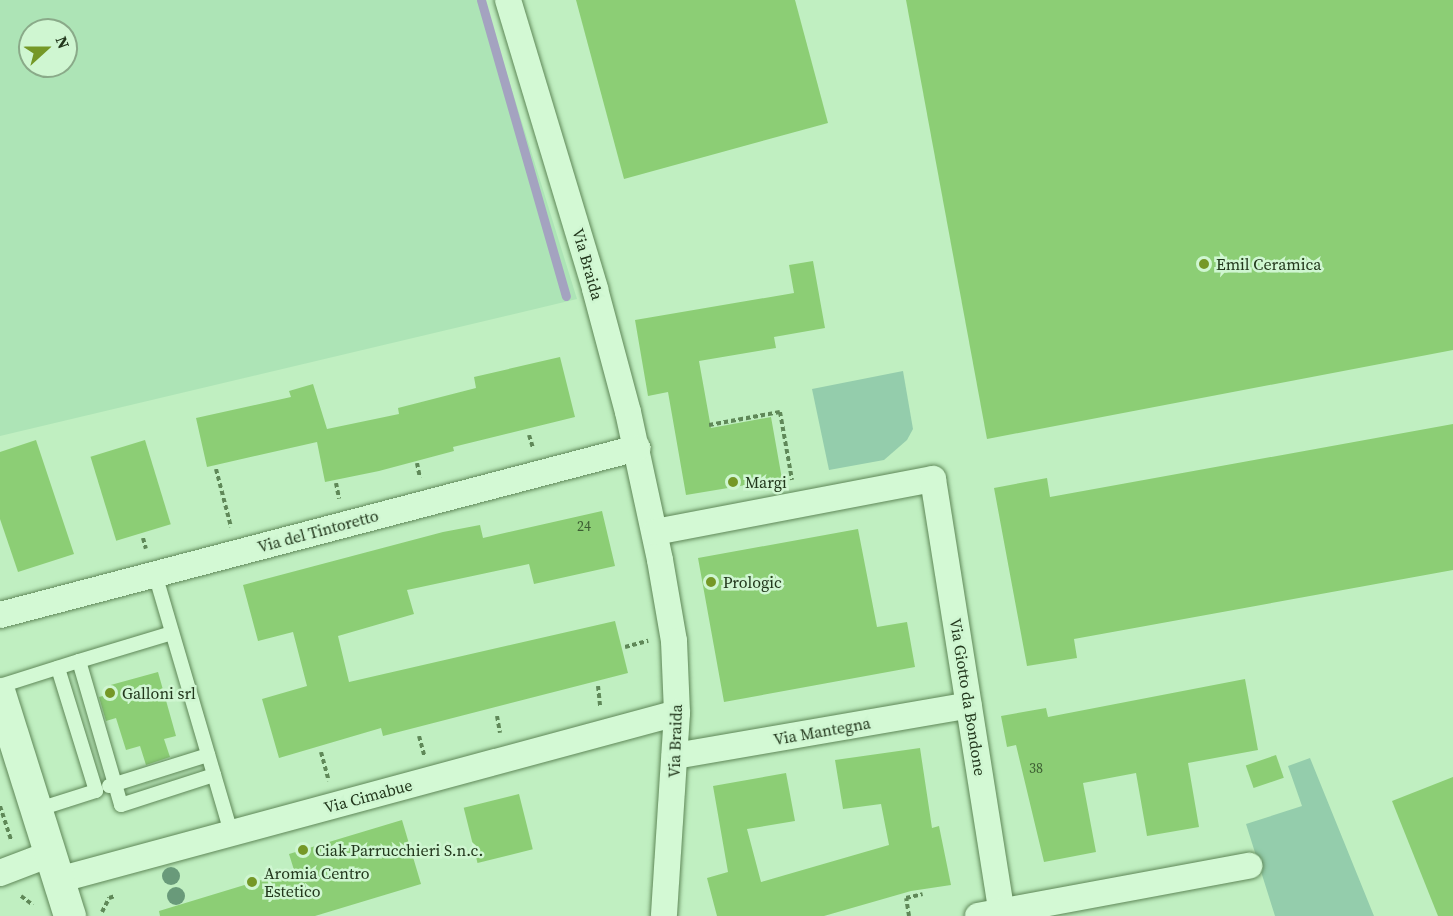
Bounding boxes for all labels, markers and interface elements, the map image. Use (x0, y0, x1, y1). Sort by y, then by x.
north arrow (18, 18, 78, 78)
text: N (51, 33, 75, 52)
street label: Via Braida (569, 226, 607, 302)
place label: Emil Ceramica (1216, 254, 1321, 274)
marker: Emil Ceramica (1197, 257, 1211, 271)
place label: Margi (745, 472, 787, 492)
marker: Margi (726, 475, 740, 489)
street label: Via del Tintoretto (255, 506, 381, 556)
house number: 24 (577, 518, 591, 534)
place label: Prologic (723, 572, 782, 592)
marker: Prologic (704, 575, 718, 589)
street label: Via Giotto da Bondone (946, 617, 990, 777)
place label: Galloni srl (122, 683, 196, 703)
marker: Galloni srl (103, 686, 117, 700)
street label: Via Braida (664, 704, 686, 778)
street label: Via Mantegna (772, 713, 872, 749)
house number: 38 (1029, 760, 1043, 776)
street label: Via Cimabue (322, 775, 414, 817)
place label: Ciak Parrucchieri S.n.c. (315, 840, 483, 860)
marker: Ciak Parrucchieri S.n.c. (296, 843, 310, 857)
place label: Aromia Centro Estetico (264, 863, 370, 901)
marker: Aromia Centro Estetico (245, 875, 259, 889)

